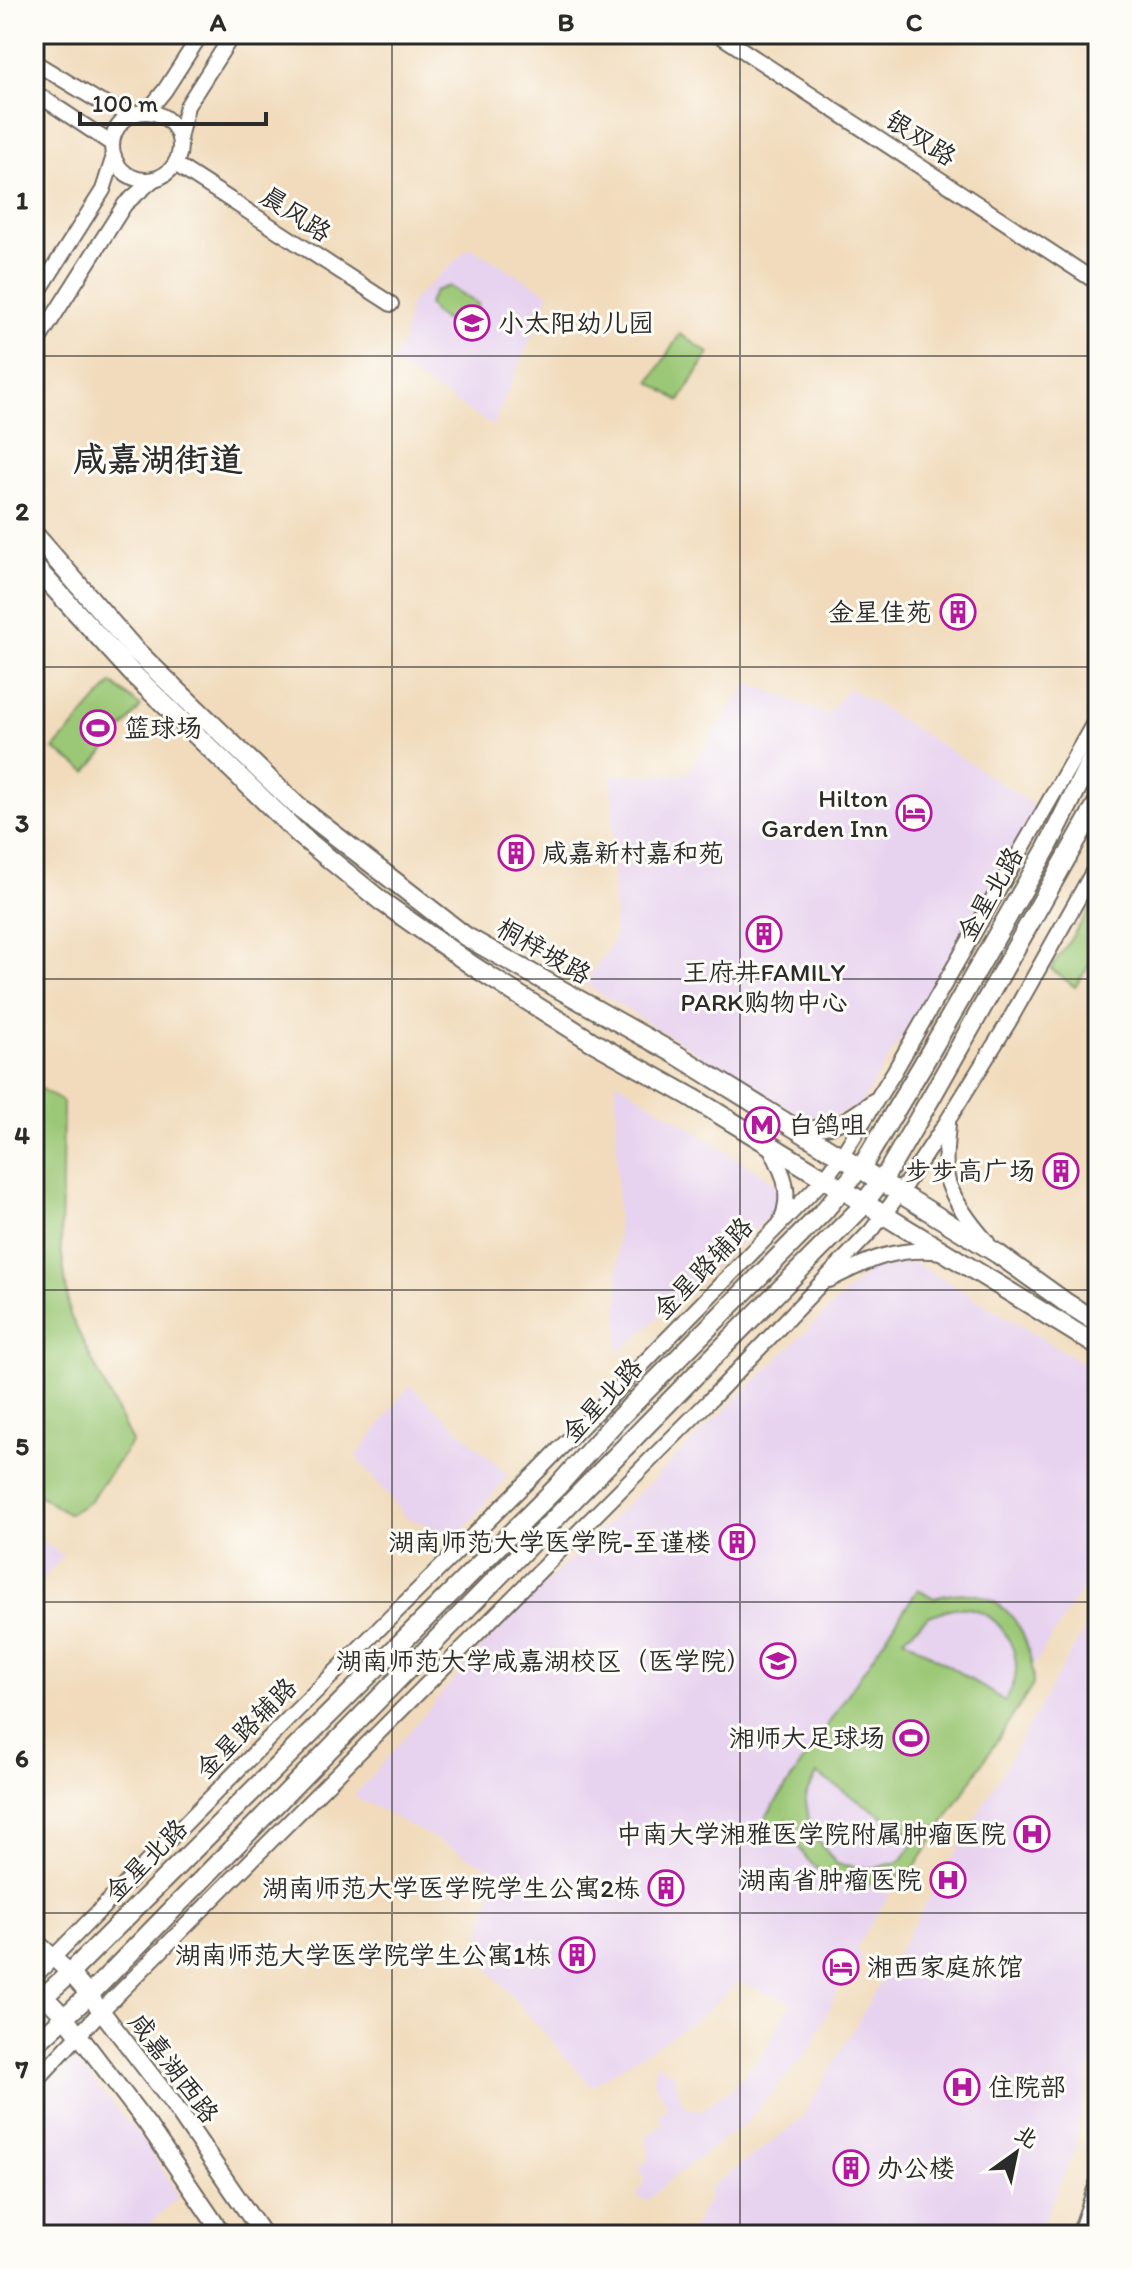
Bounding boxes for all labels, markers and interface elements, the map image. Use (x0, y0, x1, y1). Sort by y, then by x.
text: A (209, 6, 227, 38)
text: B (558, 6, 575, 38)
text: C (906, 6, 923, 38)
scale bar (80, 76, 266, 126)
text: 100 m (92, 89, 158, 118)
street label: 银双路 (880, 103, 962, 173)
street label: 晨风路 (255, 179, 337, 249)
text: 1 (16, 184, 28, 216)
school or university icon: 小太阳幼儿园 (453, 304, 491, 342)
place label: 小太阳幼儿园 (498, 307, 654, 339)
district label: 咸嘉湖街道 (73, 439, 243, 480)
text: 2 (15, 495, 29, 527)
building icon: 金星佳苑 (939, 593, 977, 631)
place label: 金星佳苑 (828, 596, 932, 628)
sports icon: 篮球场 (79, 709, 117, 747)
place label: 篮球场 (124, 712, 202, 744)
place label: Hilton Garden Inn (761, 782, 888, 844)
hotel icon: Hilton Garden Inn (895, 794, 933, 832)
text: 3 (15, 807, 29, 839)
building icon: 咸嘉新村嘉和苑 (497, 834, 535, 872)
place label: 咸嘉新村嘉和苑 (542, 837, 724, 869)
street label: 金星北路 (950, 841, 1030, 947)
street label: 桐梓坡路 (491, 911, 597, 991)
building icon: 王府井FAMILY PARK购物中心 (745, 915, 783, 953)
place label: 王府井FAMILY PARK购物中心 (680, 956, 848, 1018)
metro station icon: 白鸽咀 (743, 1106, 781, 1144)
place label: 白鸽咀 (788, 1109, 866, 1141)
text: 4 (14, 1119, 30, 1151)
building icon: 步步高广场 (1042, 1152, 1080, 1190)
place label: 步步高广场 (905, 1155, 1035, 1187)
street label: 金星路辅路 (646, 1210, 760, 1326)
street label: 金星北路 (555, 1351, 649, 1449)
text: 5 (15, 1430, 29, 1462)
building icon: 湖南师范大学医学院-至谨楼 (718, 1523, 756, 1561)
place label: 湖南师范大学医学院-至谨楼 (389, 1526, 711, 1558)
school or university icon: 湖南师范大学咸嘉湖校区（医学院） (759, 1642, 797, 1680)
place label: 湖南师范大学咸嘉湖校区（医学院） (336, 1645, 752, 1677)
street label: 金星路辅路 (189, 1671, 303, 1785)
sports icon: 湘师大足球场 (892, 1719, 930, 1757)
place label: 湘师大足球场 (729, 1722, 885, 1754)
text: 6 (15, 1742, 29, 1774)
street label: 金星北路 (98, 1812, 194, 1908)
hospital icon: 中南大学湘雅医学院附属肿瘤医院 (1013, 1815, 1051, 1853)
place label: 中南大学湘雅医学院附属肿瘤医院 (616, 1818, 1006, 1850)
hospital icon: 湖南省肿瘤医院 (929, 1861, 967, 1899)
place label: 湖南省肿瘤医院 (740, 1864, 922, 1896)
building icon: 湖南师范大学医学院学生公寓2栋 (647, 1869, 685, 1907)
place label: 湖南师范大学医学院学生公寓2栋 (262, 1872, 640, 1904)
building icon: 湖南师范大学医学院学生公寓1栋 (558, 1936, 596, 1974)
place label: 湖南师范大学医学院学生公寓1栋 (175, 1939, 551, 1971)
hotel icon: 湘西家庭旅馆 (822, 1948, 860, 1986)
place label: 湘西家庭旅馆 (867, 1951, 1023, 1983)
street label: 咸嘉湖西路 (122, 2006, 226, 2130)
text: 7 (15, 2053, 29, 2085)
hospital icon: 住院部 (943, 2068, 981, 2106)
place label: 住院部 (988, 2071, 1066, 2103)
north arrow (976, 2113, 1056, 2193)
text: 北 (1010, 2119, 1043, 2154)
building icon: 办公楼 (832, 2149, 870, 2187)
place label: 办公楼 (877, 2152, 955, 2184)

